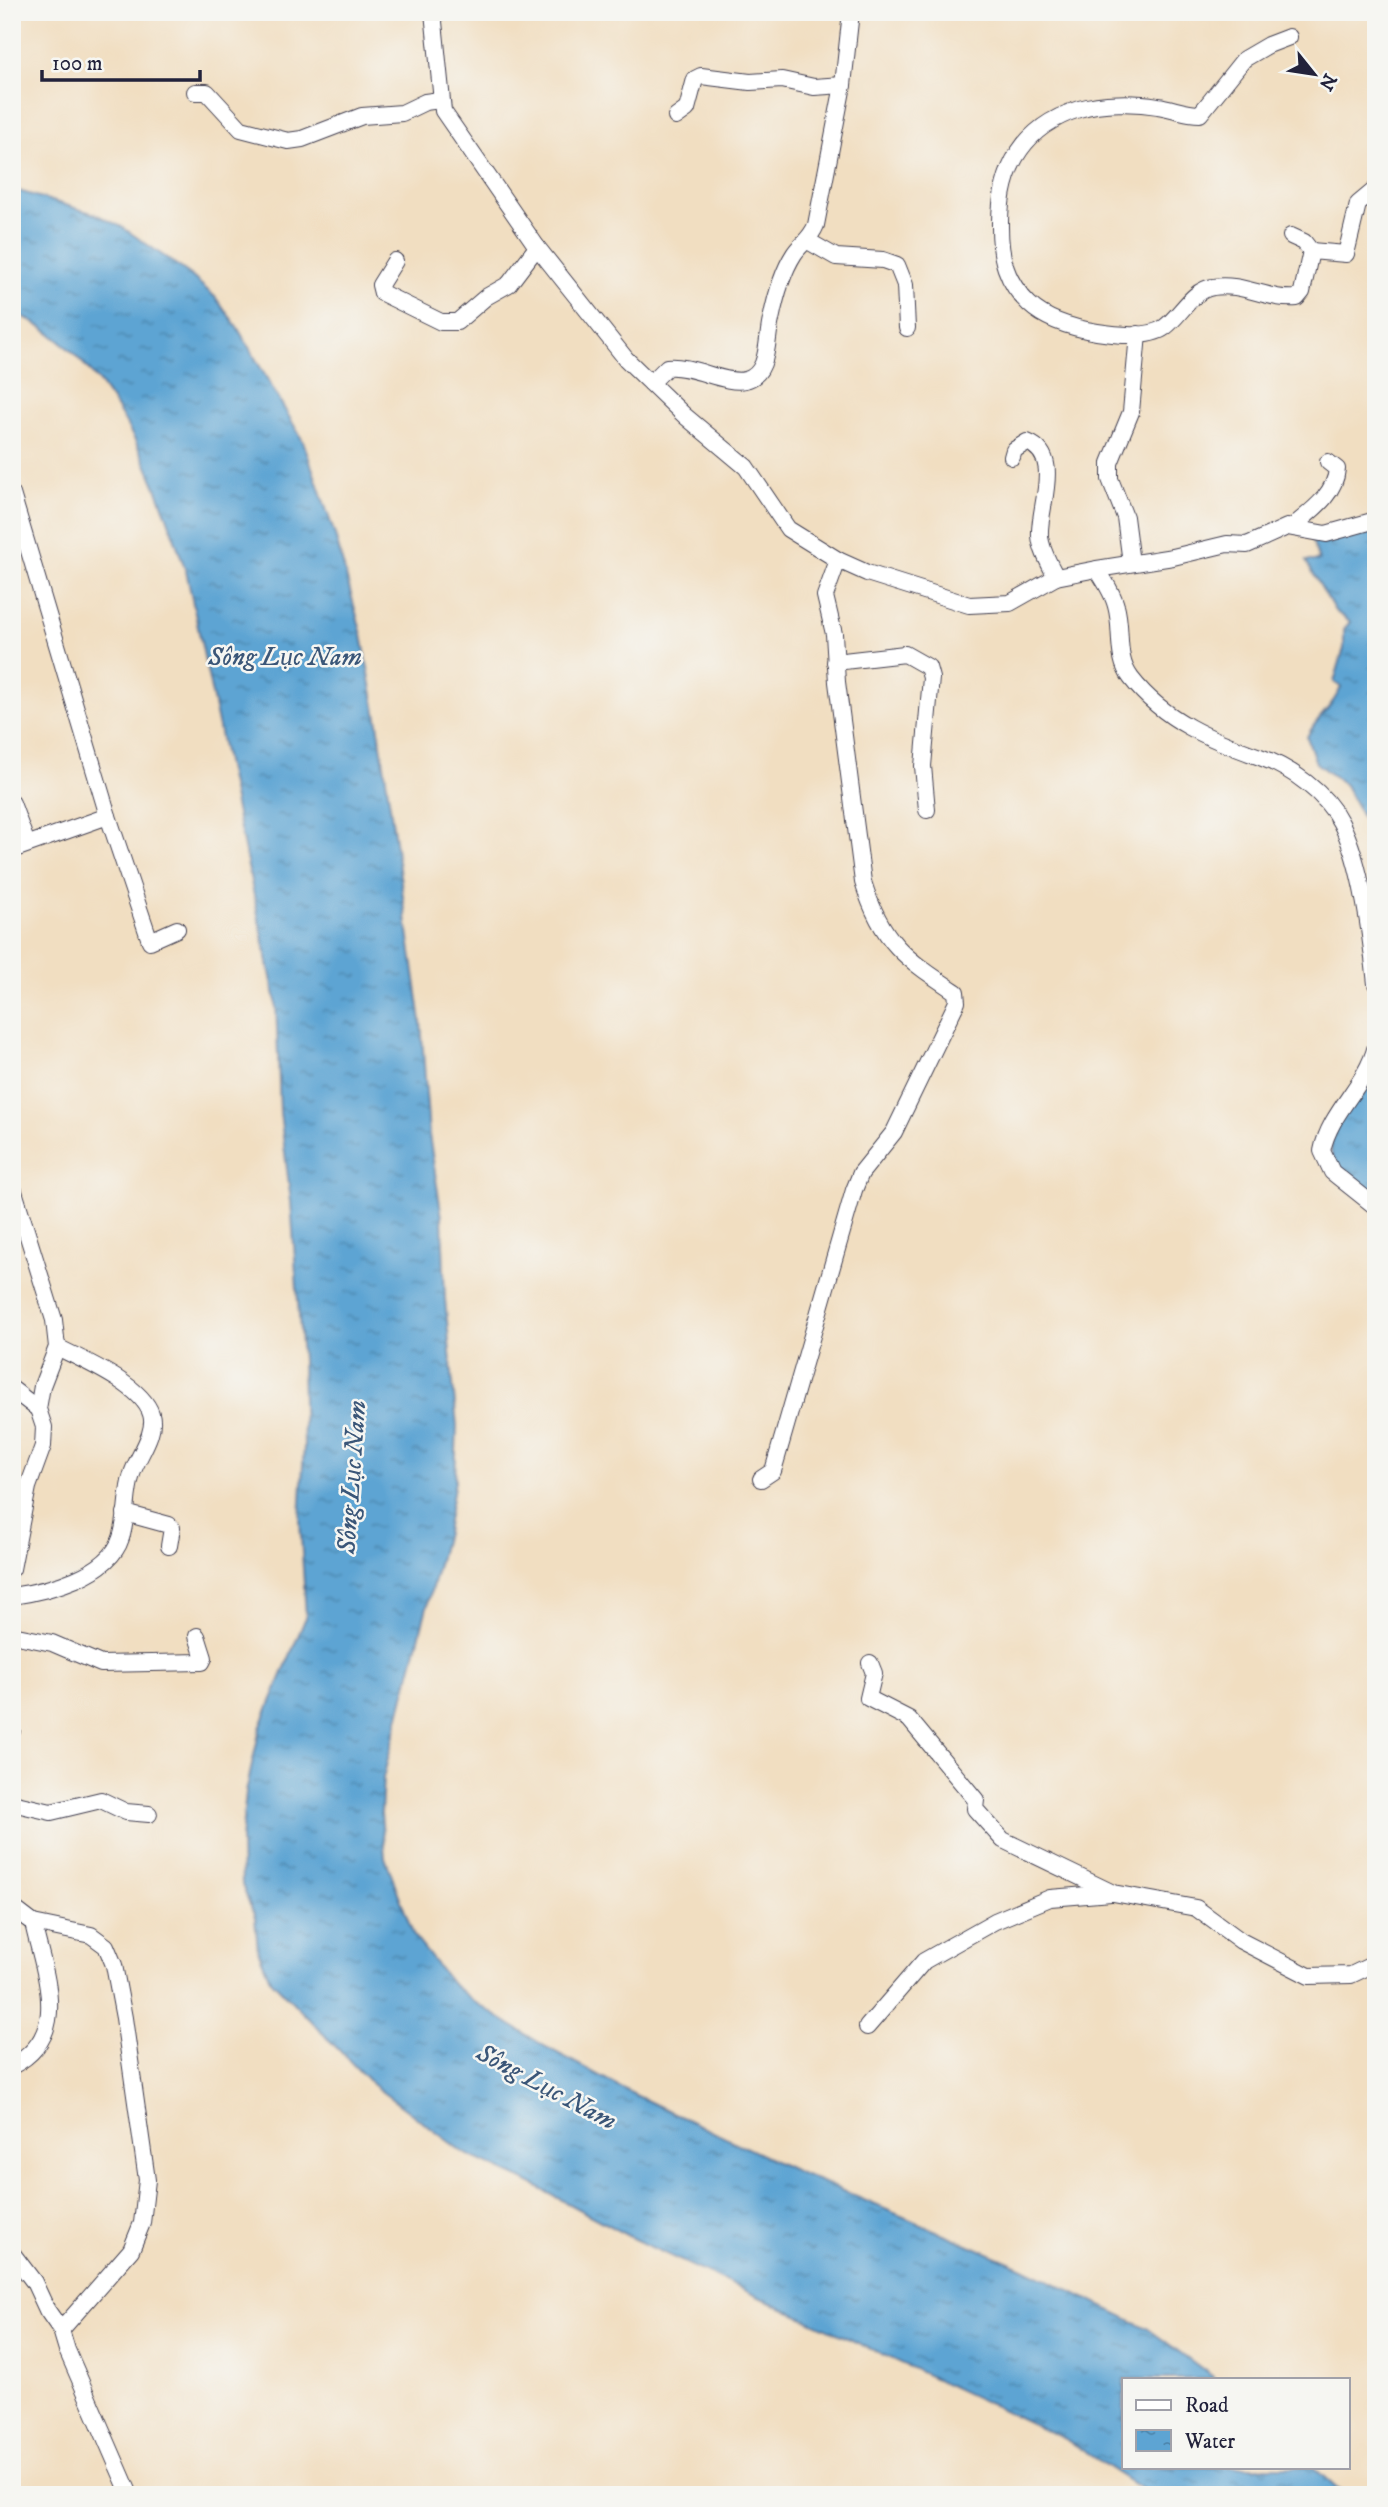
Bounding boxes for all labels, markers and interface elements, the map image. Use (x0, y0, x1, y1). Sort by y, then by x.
scale bar (42, 38, 200, 82)
north arrow (1280, 38, 1350, 108)
text: 100 m (52, 51, 103, 77)
text: N (1313, 69, 1341, 95)
water label: Sông Lục Nam (207, 641, 362, 674)
water label: Sông Lục Nam (331, 1399, 374, 1556)
water label: Sông Lục Nam (470, 2036, 622, 2138)
legend (1122, 2378, 1350, 2468)
text: Road (1185, 2393, 1229, 2419)
text: Water (1184, 2429, 1235, 2455)

